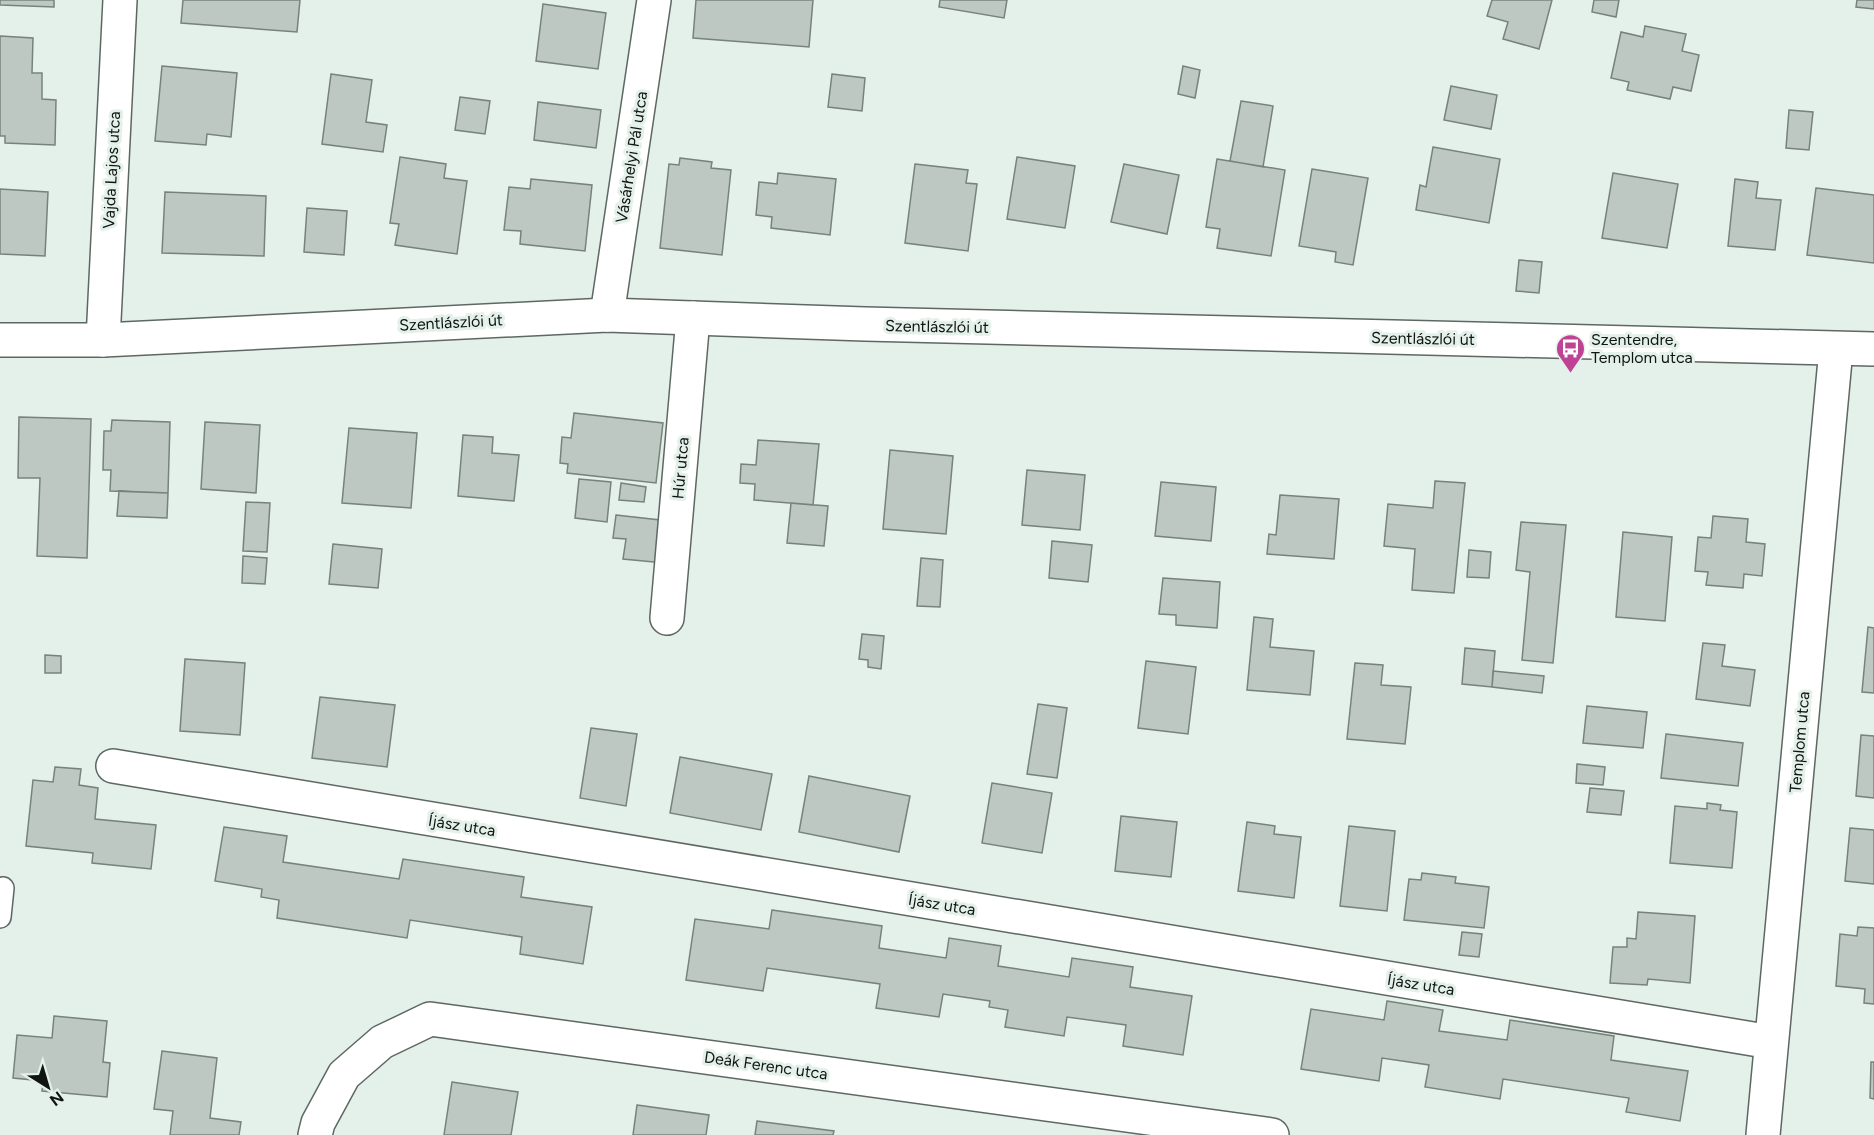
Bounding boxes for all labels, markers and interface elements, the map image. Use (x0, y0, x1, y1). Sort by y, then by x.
street label: Vásárhelyi Pál utca (612, 90, 651, 224)
street label: Vajda Lajos utca (99, 111, 124, 229)
street label: Szentlászlói út (399, 310, 503, 335)
street label: Szentlászlói út (885, 316, 989, 337)
street label: Szentlászlói út (1371, 328, 1475, 349)
place label: Szentendre, Templom utca (1591, 330, 1693, 367)
bus stop icon: Szentendre, Templom utca (1554, 332, 1586, 374)
street label: Húr utca (668, 436, 693, 500)
street label: Templom utca (1786, 691, 1813, 794)
street label: Íjász utca (427, 811, 497, 840)
street label: Íjász utca (907, 890, 977, 919)
street label: Íjász utca (1386, 970, 1456, 999)
street label: Deák Ferenc utca (703, 1047, 829, 1084)
north arrow (18, 1057, 78, 1117)
text: N (46, 1087, 67, 1110)

